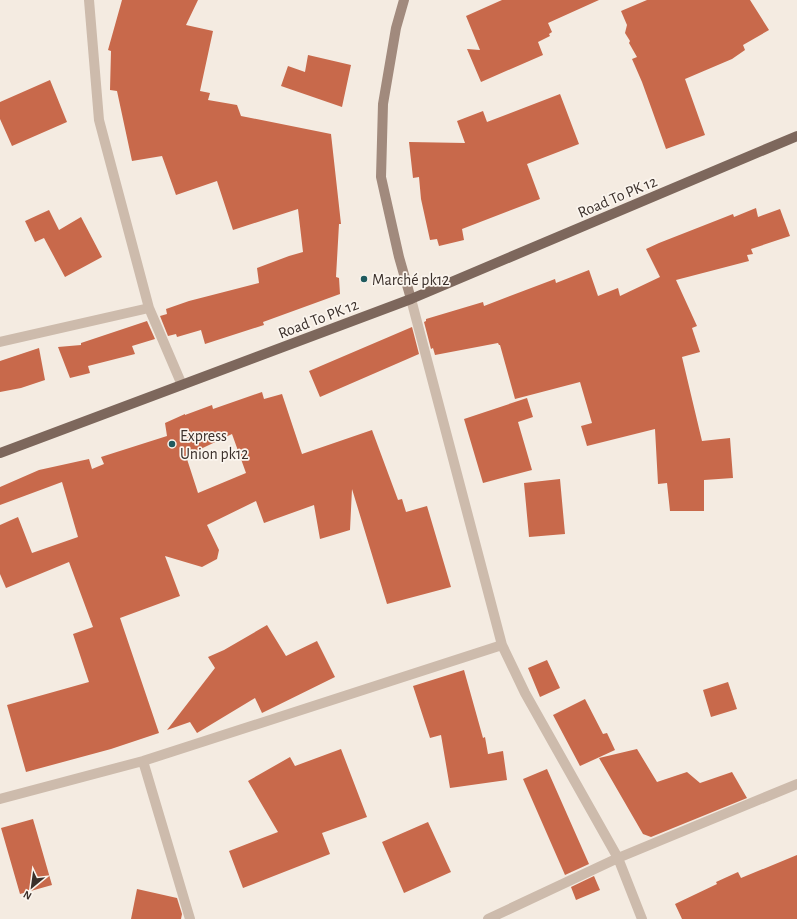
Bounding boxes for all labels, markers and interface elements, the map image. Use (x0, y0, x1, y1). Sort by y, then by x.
street label: Road To PK 12 (575, 173, 659, 221)
place label: Marché pk12 (372, 272, 450, 288)
marker: Marché pk12 (359, 274, 369, 284)
street label: Road To PK 12 (276, 296, 361, 341)
place label: Express Union pk12 (180, 428, 249, 462)
marker: Express Union pk12 (167, 439, 177, 449)
north arrow (12, 867, 52, 907)
text: N (21, 889, 33, 902)

